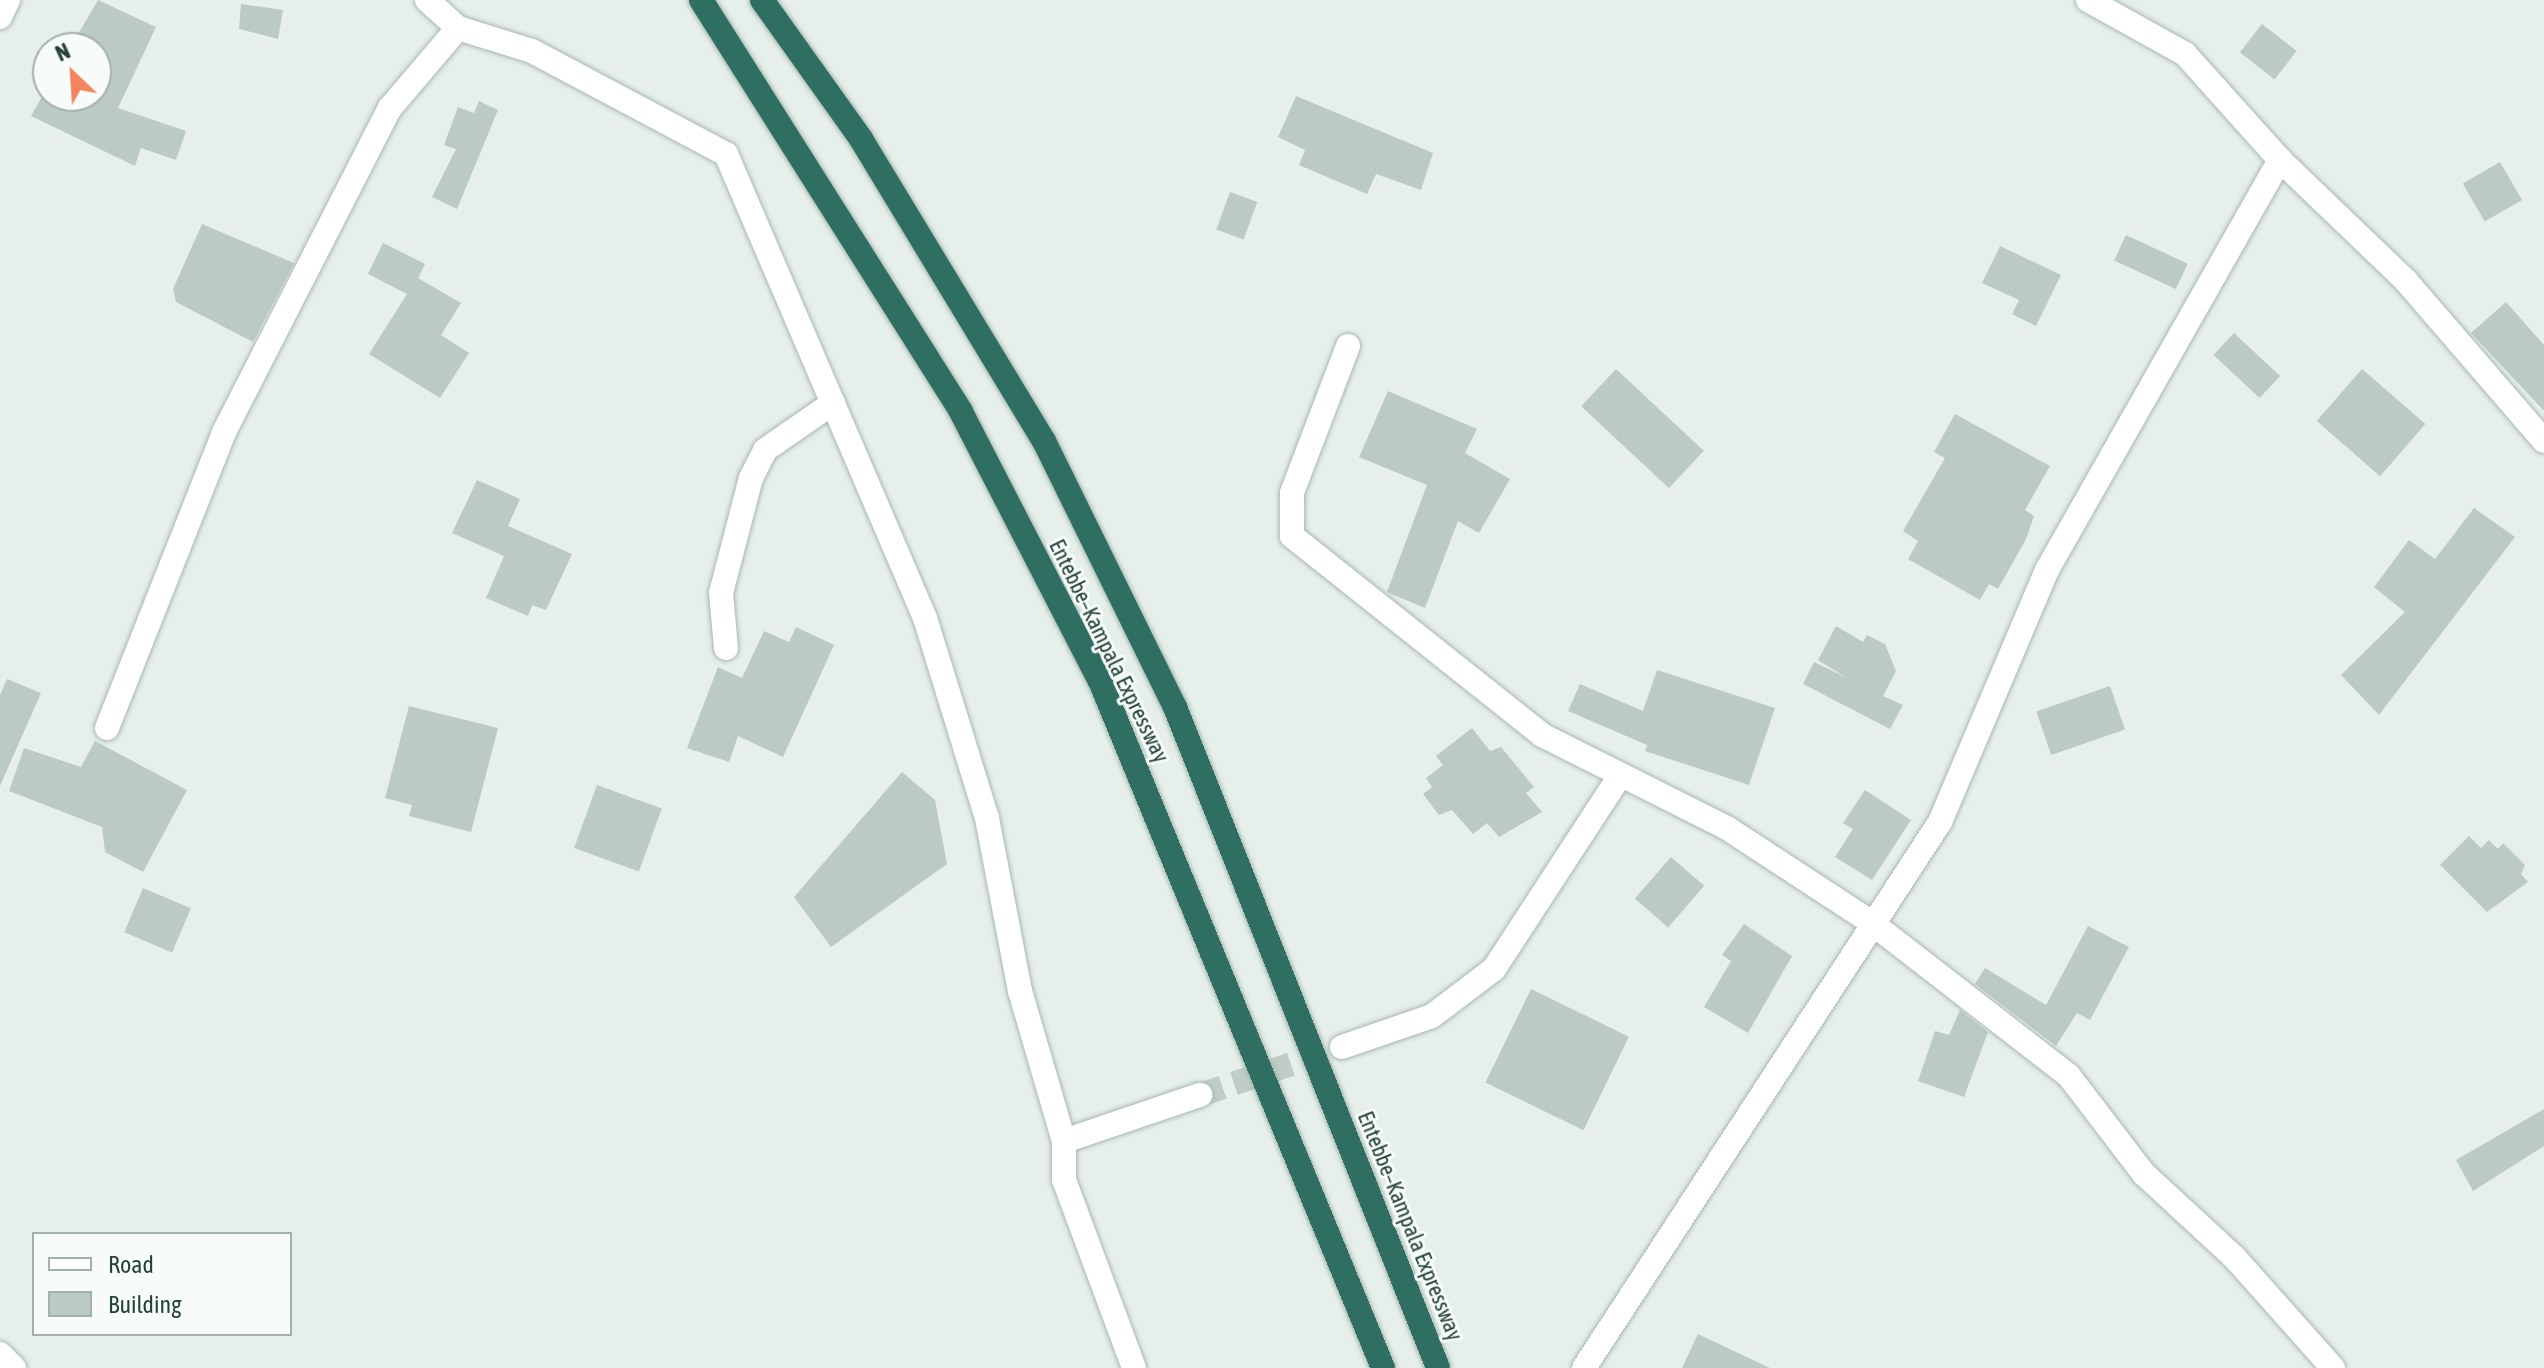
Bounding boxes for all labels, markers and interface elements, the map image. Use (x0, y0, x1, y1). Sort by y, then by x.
north arrow (32, 32, 112, 112)
text: N (51, 38, 74, 67)
street label: Entebbe–Kampala Expressway (1043, 535, 1175, 767)
street label: Entebbe–Kampala Expressway (1352, 1108, 1468, 1344)
legend (32, 1232, 292, 1336)
text: Road (108, 1251, 154, 1278)
text: Building (108, 1291, 181, 1318)

